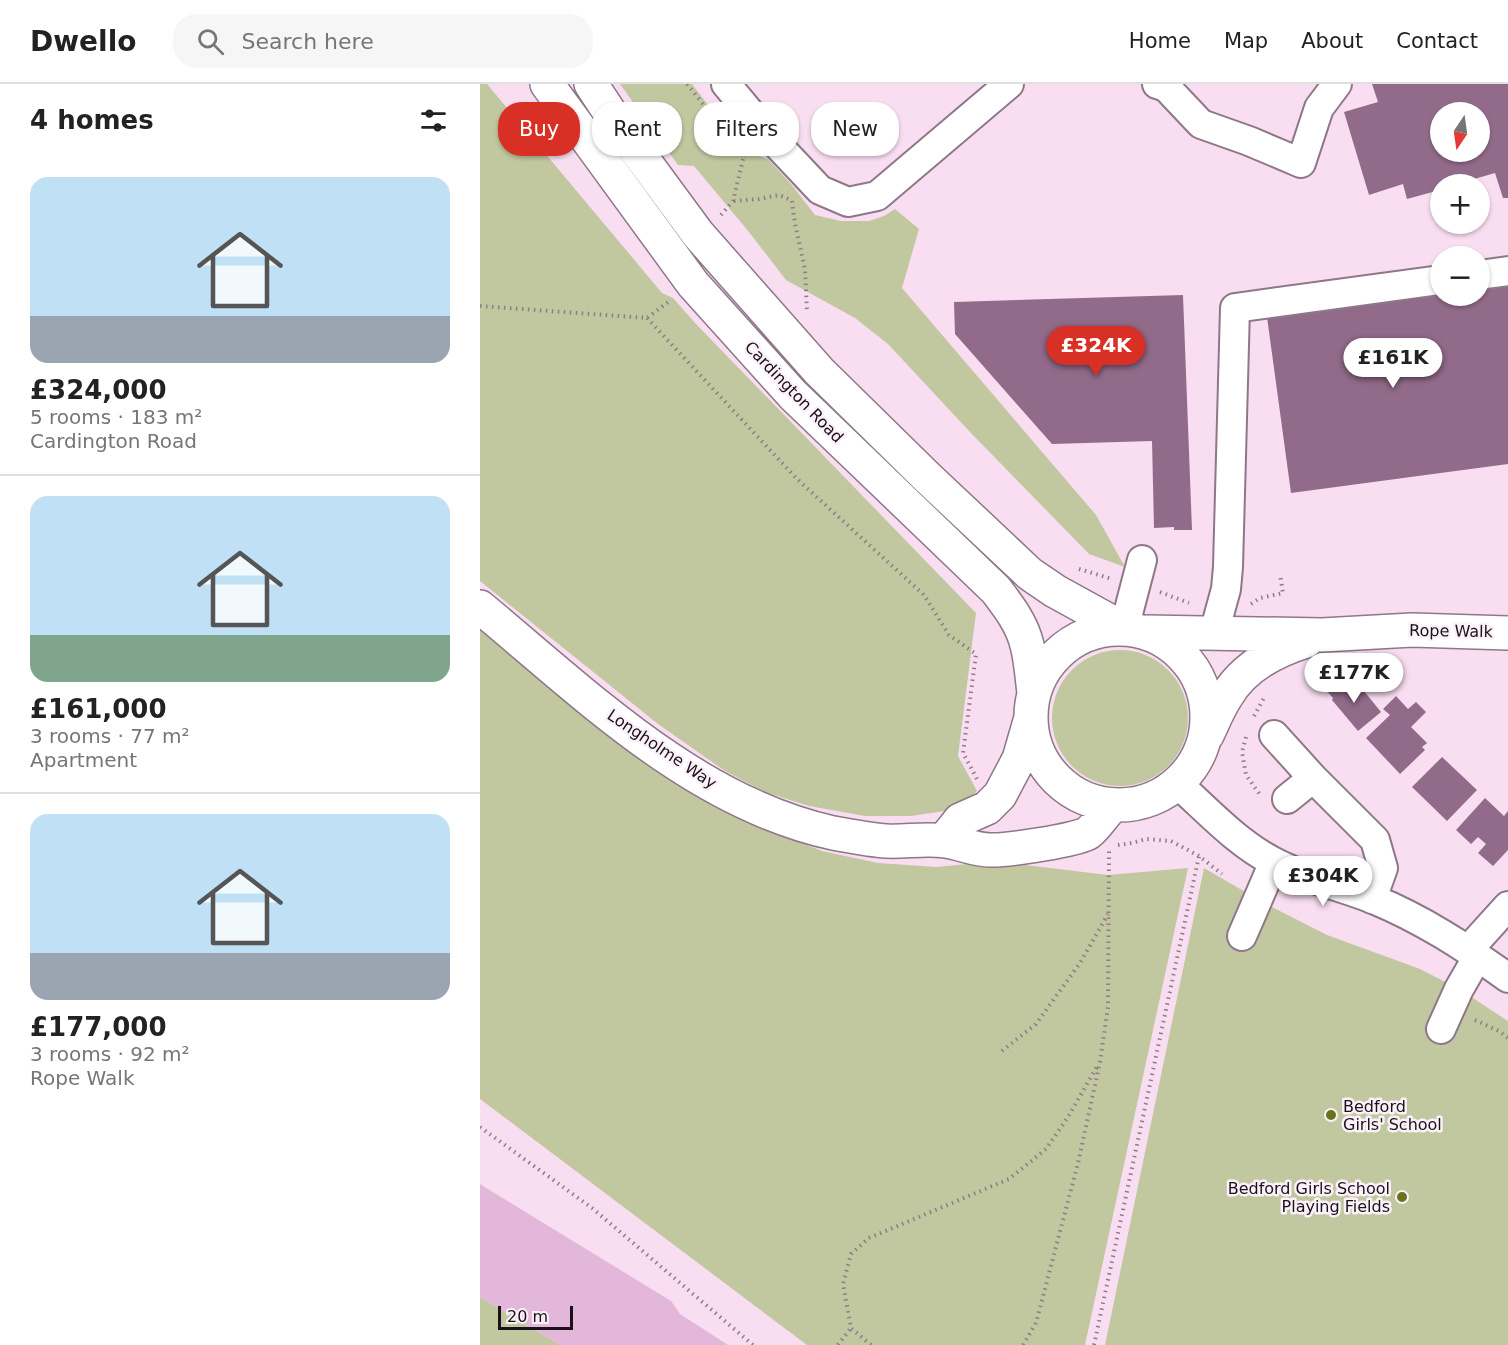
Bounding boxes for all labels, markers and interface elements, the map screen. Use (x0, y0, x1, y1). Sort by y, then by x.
search box (173, 14, 593, 68)
text: Dwello (30, 25, 137, 58)
icon: search (194, 25, 227, 58)
text: Search here (242, 29, 374, 54)
text: Home (1129, 29, 1191, 53)
text: Map (1224, 29, 1268, 53)
text: About (1301, 29, 1363, 53)
text: Contact (1396, 29, 1478, 53)
chip: Buy (498, 102, 580, 156)
chip: Rent (592, 102, 682, 156)
chip: Filters (694, 102, 799, 156)
chip: New (811, 102, 899, 156)
north arrow (1430, 102, 1490, 162)
map controls (1430, 102, 1490, 306)
icon: filters (417, 104, 450, 137)
text: 4 homes (30, 105, 154, 135)
button: + (1430, 174, 1490, 234)
icon: home (186, 216, 294, 324)
button: − (1430, 246, 1490, 306)
pin: £324K (1054, 326, 1138, 377)
text: £324K (1060, 333, 1132, 357)
street label: Cardington Road (741, 337, 847, 447)
pin: £161K (1351, 338, 1435, 389)
text: £161K (1357, 345, 1429, 369)
text: £324,000 (30, 375, 167, 405)
text: 5 rooms · 183 m² (30, 405, 202, 429)
text: Cardington Road (30, 429, 197, 453)
icon: home (186, 535, 294, 643)
street label: Rope Walk (1409, 621, 1494, 641)
pin: £177K (1312, 653, 1396, 704)
text: £177K (1318, 660, 1390, 684)
text: £161,000 (30, 694, 167, 724)
street label: Longholme Way (604, 705, 720, 793)
text: 3 rooms · 77 m² (30, 724, 190, 748)
text: Apartment (30, 748, 137, 772)
icon: home (186, 853, 294, 961)
pin: £304K (1281, 856, 1365, 907)
text: £304K (1287, 863, 1359, 887)
text: £177,000 (30, 1012, 167, 1042)
text: 3 rooms · 92 m² (30, 1042, 190, 1066)
text: Rope Walk (30, 1066, 134, 1090)
place label: Bedford Girls' School (1343, 1097, 1442, 1134)
marker: Bedford Girls' School (1324, 1108, 1338, 1122)
place label: Bedford Girls School Playing Fields (1228, 1179, 1390, 1216)
marker: Bedford Girls School Playing Fields (1395, 1190, 1409, 1204)
scale bar (498, 1303, 573, 1330)
text: 20 m (507, 1307, 548, 1326)

